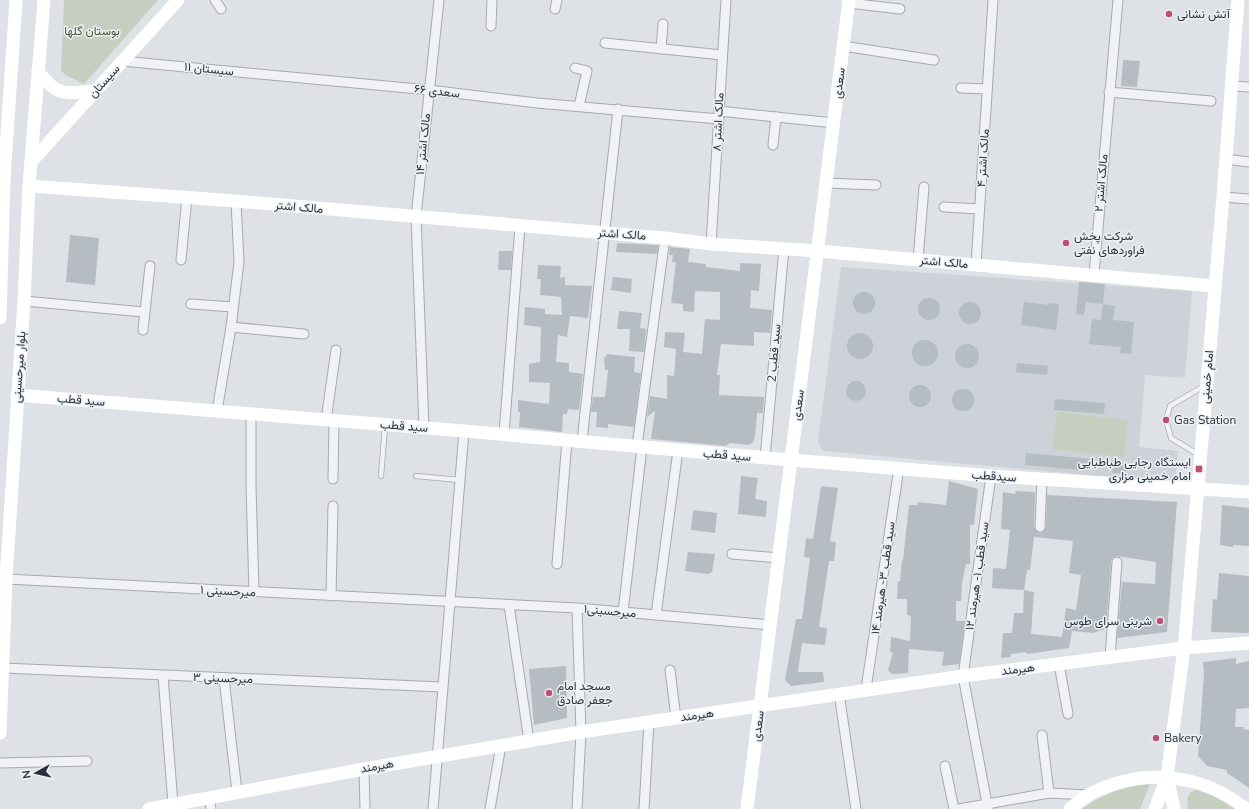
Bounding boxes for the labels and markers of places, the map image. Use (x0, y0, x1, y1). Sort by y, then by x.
place label: آتش نشانی (1177, 6, 1231, 22)
marker: آتش نشانی (1164, 9, 1174, 19)
place label: شرکت پخش فراوردهای نفتی (1074, 228, 1145, 258)
marker: شرکت پخش فراوردهای نفتی (1061, 238, 1071, 248)
place label: Gas Station (1174, 412, 1236, 428)
marker: Gas Station (1161, 415, 1171, 425)
place label: ایستگاه رجایی طباطبایی امام خمینی مزاری (1078, 454, 1191, 484)
marker: ایستگاه رجایی طباطبایی امام خمینی مزاری (1194, 464, 1204, 474)
place label: شرینی سرای طوس (1064, 613, 1152, 629)
marker: شرینی سرای طوس (1155, 616, 1165, 626)
place label: مسجد امام جعفر صادق (557, 678, 613, 708)
marker: مسجد امام جعفر صادق (544, 688, 554, 698)
place label: Bakery (1164, 730, 1202, 746)
marker: Bakery (1151, 733, 1161, 743)

